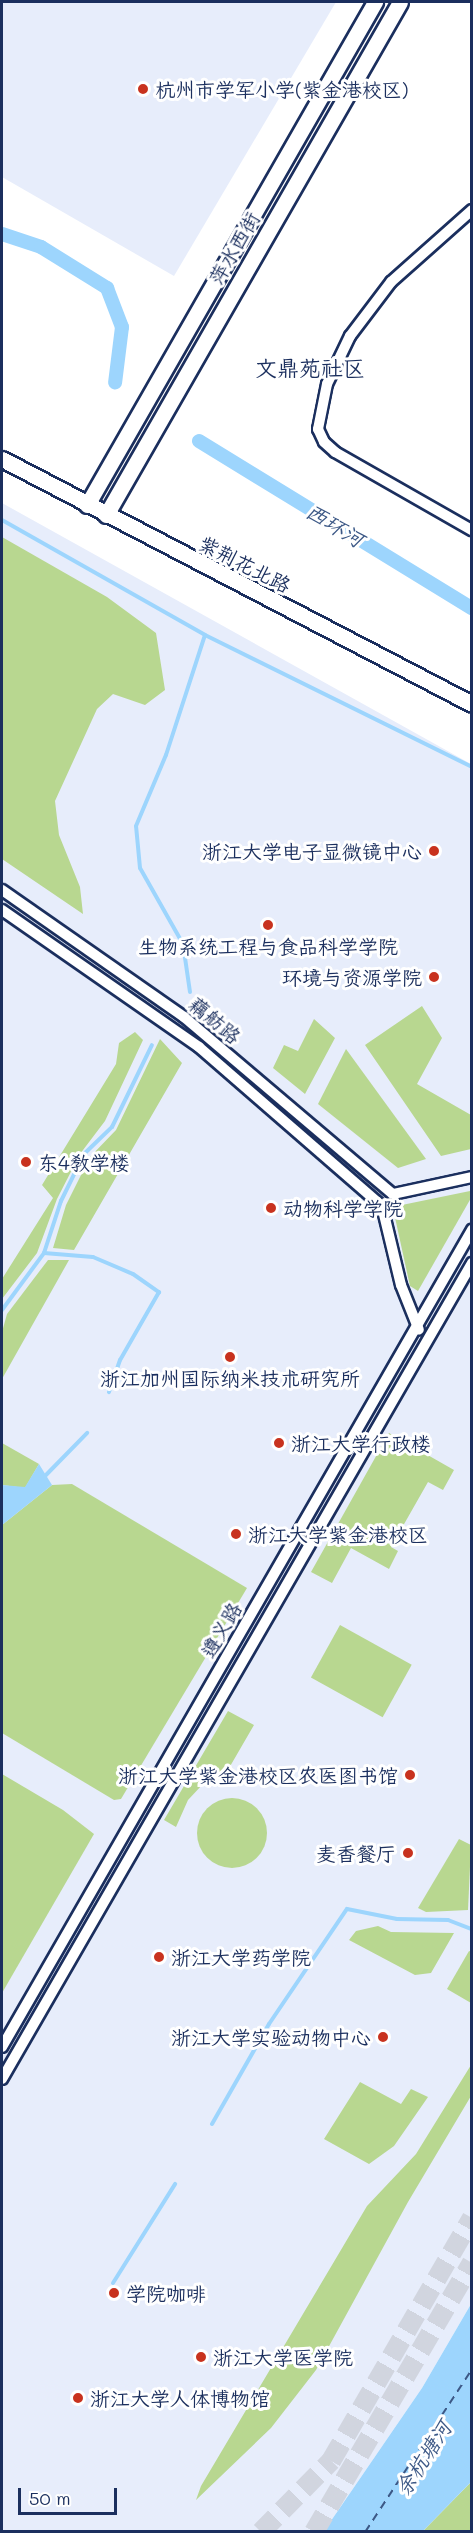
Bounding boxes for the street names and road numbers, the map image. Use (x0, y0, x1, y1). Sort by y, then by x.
street label: 萍水西街 (204, 207, 264, 289)
street label: 紫荆花北路 (195, 531, 295, 597)
street label: 藕舫路 (184, 992, 246, 1048)
street label: 遵义路 (196, 1598, 246, 1662)

